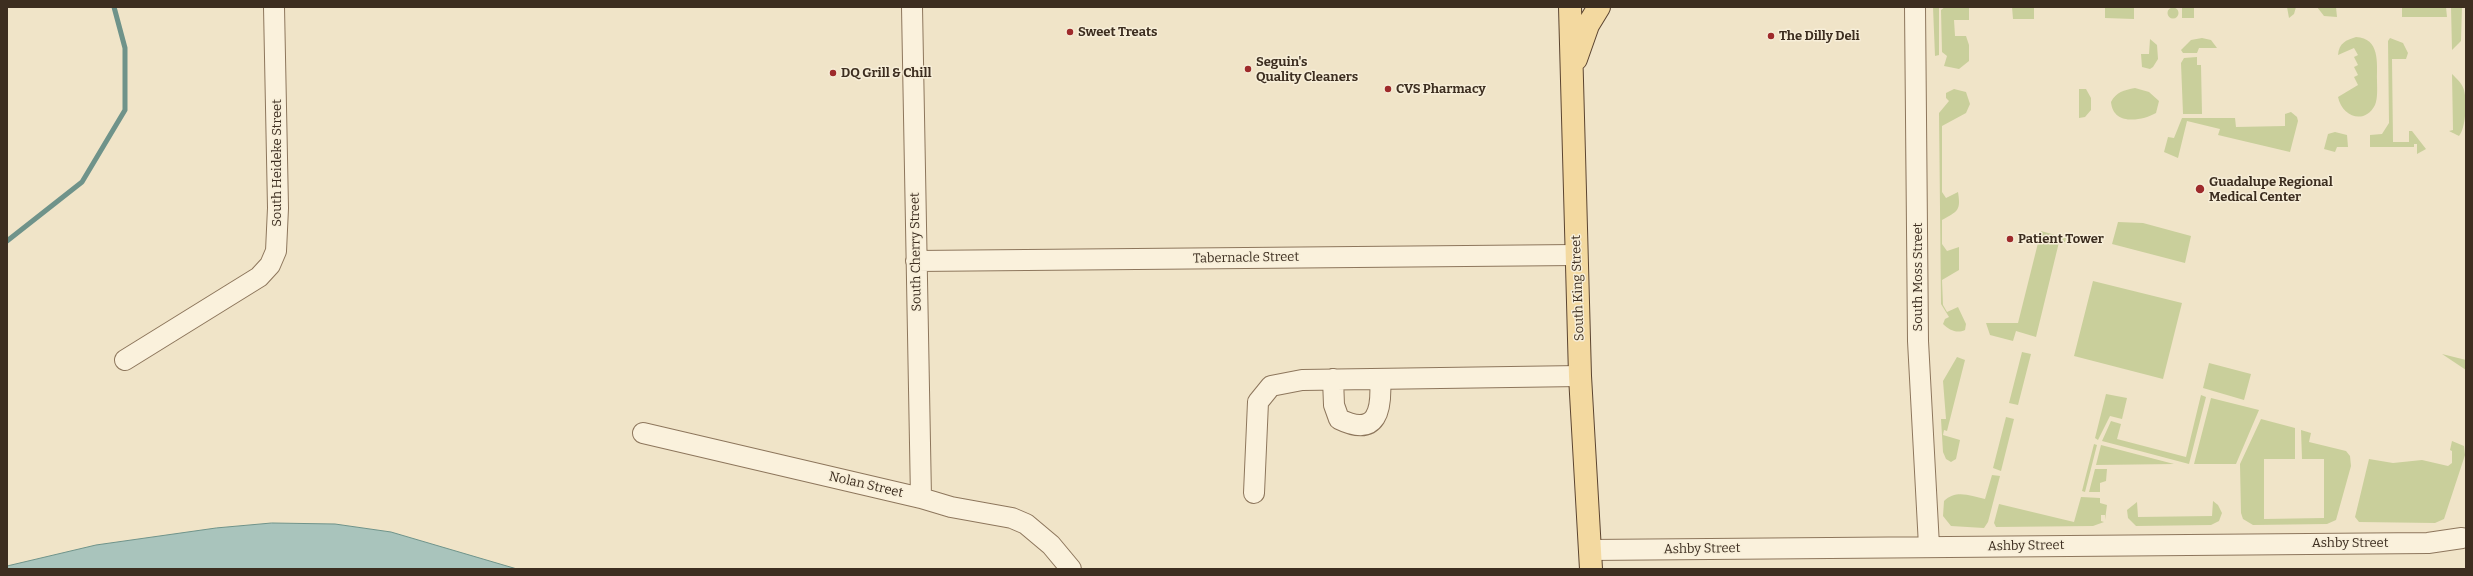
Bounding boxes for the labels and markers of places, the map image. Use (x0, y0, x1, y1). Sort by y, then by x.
place label: Sweet Treats (1078, 24, 1157, 40)
marker: Sweet Treats (1065, 27, 1075, 37)
place label: The Dilly Deli (1779, 28, 1860, 44)
marker: The Dilly Deli (1766, 31, 1776, 41)
place label: Seguin's Quality Cleaners (1256, 54, 1358, 85)
marker: Seguin's Quality Cleaners (1243, 64, 1253, 74)
place label: DQ Grill & Chill (841, 65, 932, 81)
marker: DQ Grill & Chill (828, 68, 838, 78)
place label: CVS Pharmacy (1396, 81, 1486, 97)
marker: CVS Pharmacy (1383, 84, 1393, 94)
place label: Guadalupe Regional Medical Center (2209, 174, 2333, 205)
marker: Guadalupe Regional Medical Center (2194, 183, 2206, 195)
place label: Patient Tower (2018, 231, 2104, 247)
marker: Patient Tower (2005, 234, 2015, 244)

